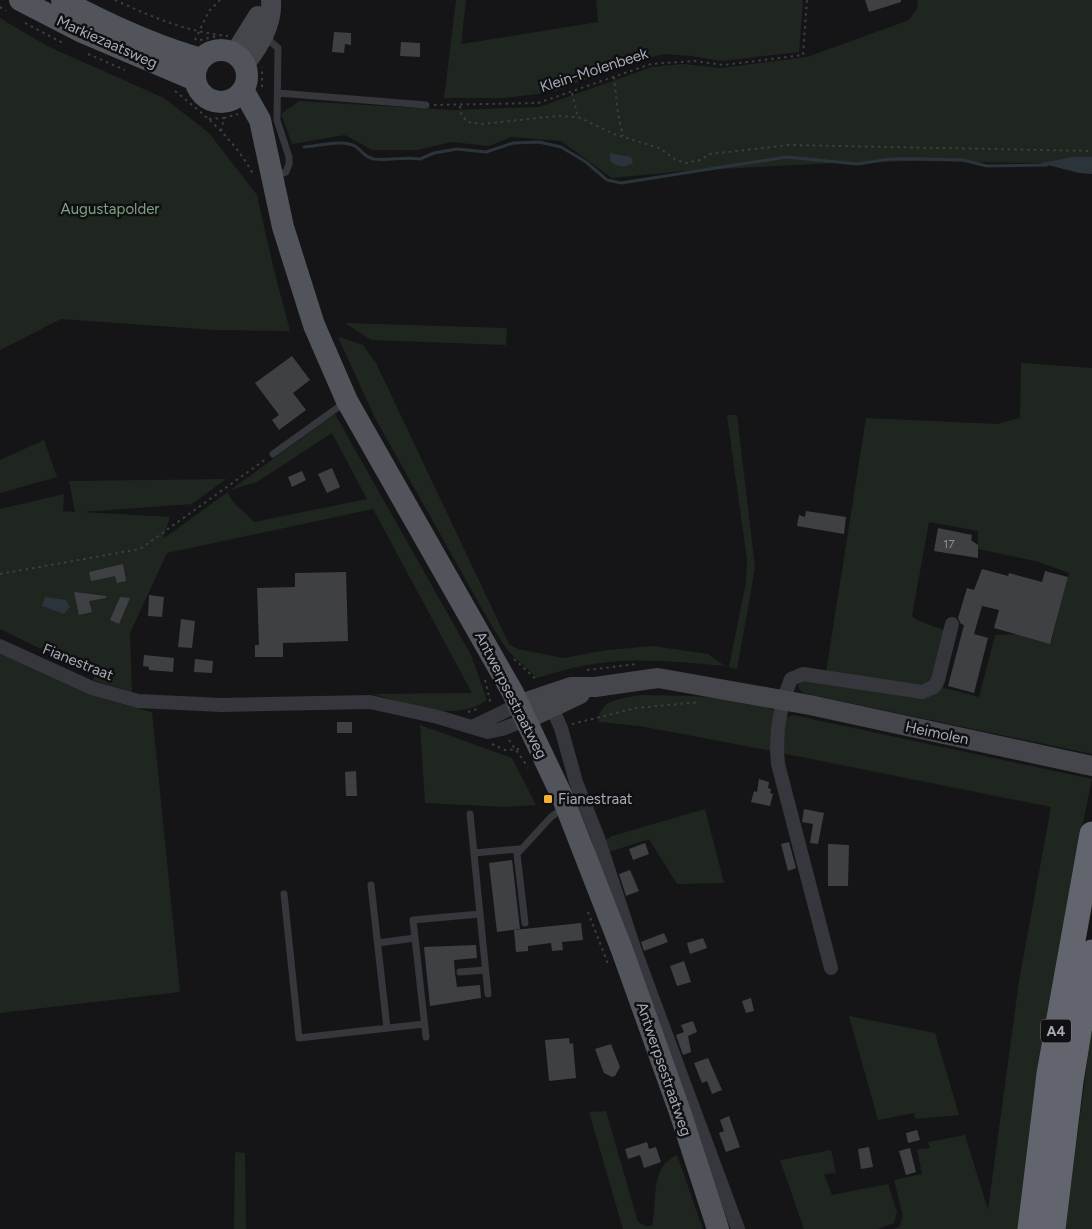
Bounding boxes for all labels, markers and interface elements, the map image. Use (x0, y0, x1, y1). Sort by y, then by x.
street label: Markiezaatsweg (54, 12, 160, 72)
street label: Klein-Molenbeek (538, 44, 651, 96)
park label: Augustapolder (61, 200, 159, 218)
house number: 17 (943, 537, 955, 551)
street label: Antwerpsestraatweg (471, 628, 551, 762)
street label: Fianestraat (40, 640, 116, 684)
street label: Heimolen (904, 718, 970, 748)
place label: Fianestraat (558, 790, 633, 808)
marker: Fianestraat (542, 793, 554, 805)
street label: Antwerpsestraatweg (633, 1000, 695, 1138)
road number: A4 (1041, 1019, 1071, 1042)

